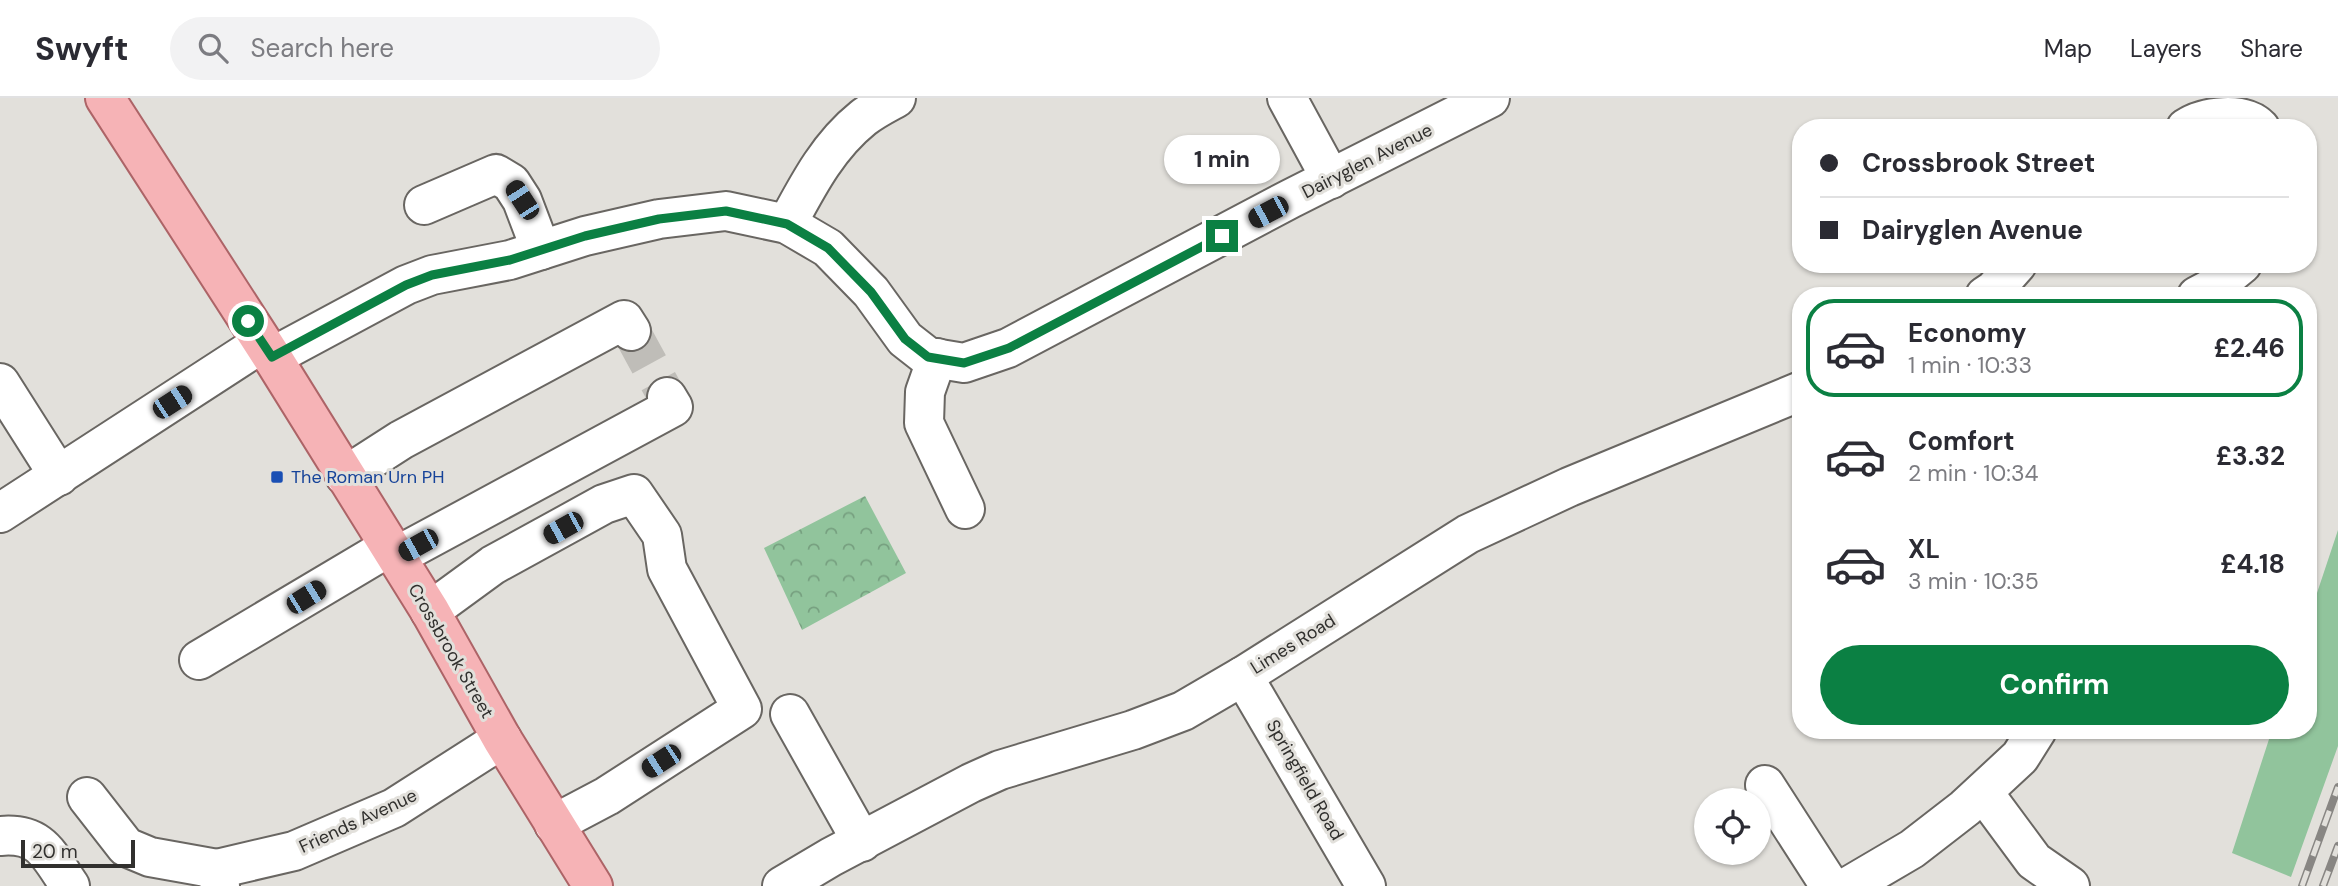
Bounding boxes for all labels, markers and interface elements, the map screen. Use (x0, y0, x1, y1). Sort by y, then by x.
search box (170, 17, 660, 80)
text: Swyft (35, 27, 128, 70)
icon: search (194, 29, 232, 67)
text: Search here (250, 31, 394, 65)
text: Map (2044, 33, 2092, 64)
text: Layers (2130, 33, 2202, 64)
text: Share (2240, 33, 2303, 64)
street label: Dairyglen Avenue (1298, 118, 1436, 204)
callout: 1 min (1164, 135, 1280, 184)
text: 1 min (1194, 144, 1250, 174)
text: Crossbrook Street (1862, 146, 2095, 180)
car (502, 177, 543, 223)
car (1245, 193, 1292, 231)
text: Dairyglen Avenue (1862, 213, 2083, 247)
route end (1206, 220, 1238, 252)
route start (232, 305, 264, 337)
text: Economy (1908, 316, 2026, 350)
icon: car (1824, 317, 1887, 380)
text: £2.46 (2214, 331, 2285, 365)
text: 1 min · 10:33 (1908, 350, 2032, 380)
car (149, 382, 196, 422)
text: Comfort (1908, 424, 2014, 458)
icon: car (1824, 425, 1887, 488)
text: £3.32 (2216, 439, 2285, 473)
text: 2 min · 10:34 (1908, 458, 2038, 488)
place label: The Roman Urn PH (291, 465, 445, 489)
marker: The Roman Urn PH (269, 469, 285, 485)
car (540, 509, 587, 547)
car (395, 526, 442, 564)
text: XL (1908, 532, 1940, 566)
icon: car (1824, 533, 1887, 596)
text: £4.18 (2220, 547, 2285, 581)
text: 3 min · 10:35 (1908, 566, 2039, 596)
car (283, 577, 330, 617)
street label: Crossbrook Street (403, 579, 499, 723)
street label: Limes Road (1246, 608, 1340, 680)
button: Confirm (1820, 645, 2289, 725)
street label: Springfield Road (1261, 715, 1349, 845)
car (638, 741, 685, 781)
street label: Friends Avenue (295, 783, 421, 859)
map controls (1694, 788, 1771, 865)
button: locate (1694, 788, 1771, 865)
scale bar (21, 837, 135, 869)
text: 20 m (32, 839, 78, 864)

